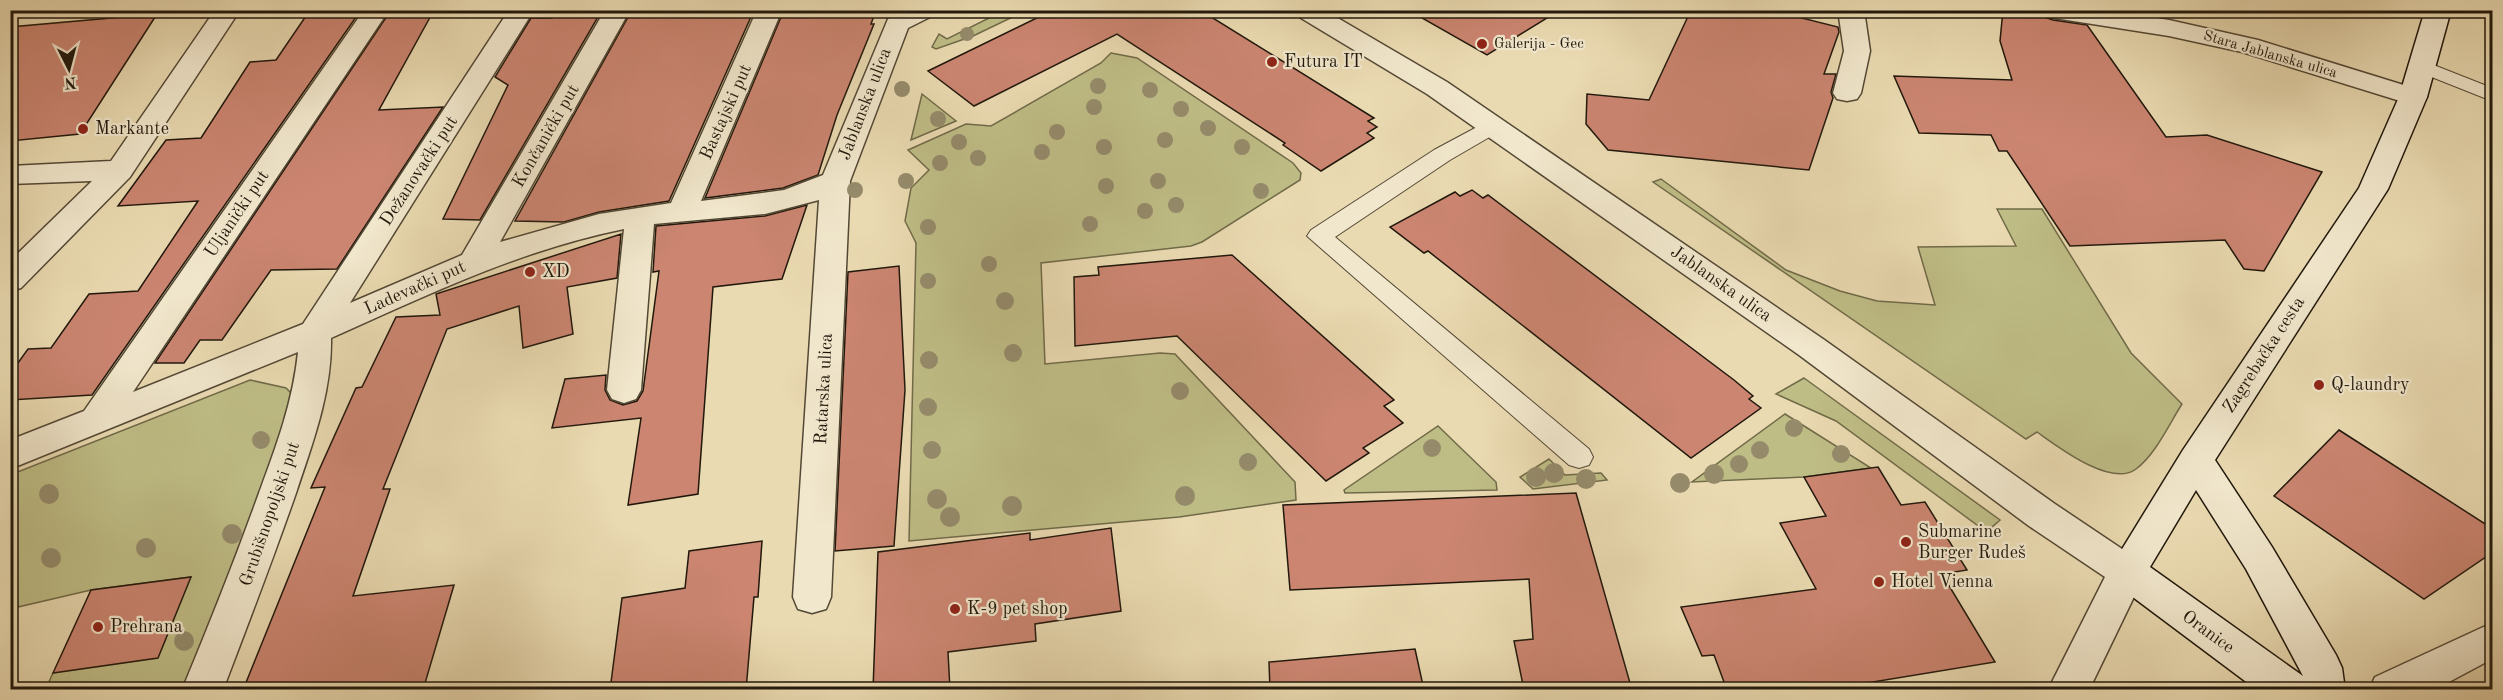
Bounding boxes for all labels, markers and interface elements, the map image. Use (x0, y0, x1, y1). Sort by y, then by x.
street label: Stara Jablanska ulica (2201, 29, 2339, 81)
marker: Galerija - Gec (1475, 37, 1489, 51)
place label: Galerija - Gec (1494, 37, 1584, 52)
north arrow (39, 39, 99, 99)
street label: Jablanska ulica (835, 45, 895, 163)
place label: Futura IT (1284, 53, 1363, 71)
marker: Futura IT (1265, 55, 1279, 69)
street label: Bastajski put (697, 62, 755, 162)
text: N (63, 73, 77, 91)
street label: Končanički put (509, 81, 583, 191)
street label: Dežanovački put (377, 113, 461, 229)
place label: Markante (95, 120, 169, 138)
marker: Markante (76, 122, 90, 136)
street label: Uljanički put (201, 167, 273, 261)
street label: Jablanska ulica (1667, 243, 1775, 325)
street label: Ladevački put (362, 258, 468, 318)
place label: XD (542, 263, 570, 281)
marker: XD (523, 265, 537, 279)
street label: Zagrebačka cesta (2220, 294, 2308, 416)
street label: Ratarska ulica (812, 333, 836, 445)
place label: Q-laundry (2331, 376, 2410, 394)
marker: Q-laundry (2312, 378, 2326, 392)
street label: Grubišnopoljski put (237, 439, 303, 589)
place label: Submarine Burger Rudeš (1918, 523, 2026, 562)
marker: Submarine Burger Rudeš (1899, 535, 1913, 549)
place label: Hotel Vienna (1891, 573, 1993, 591)
marker: Hotel Vienna (1872, 575, 1886, 589)
place label: K-9 pet shop (967, 600, 1068, 618)
marker: K-9 pet shop (948, 602, 962, 616)
street label: Oranice (2179, 607, 2237, 657)
place label: Prehrana (110, 618, 183, 636)
marker: Prehrana (91, 620, 105, 634)

